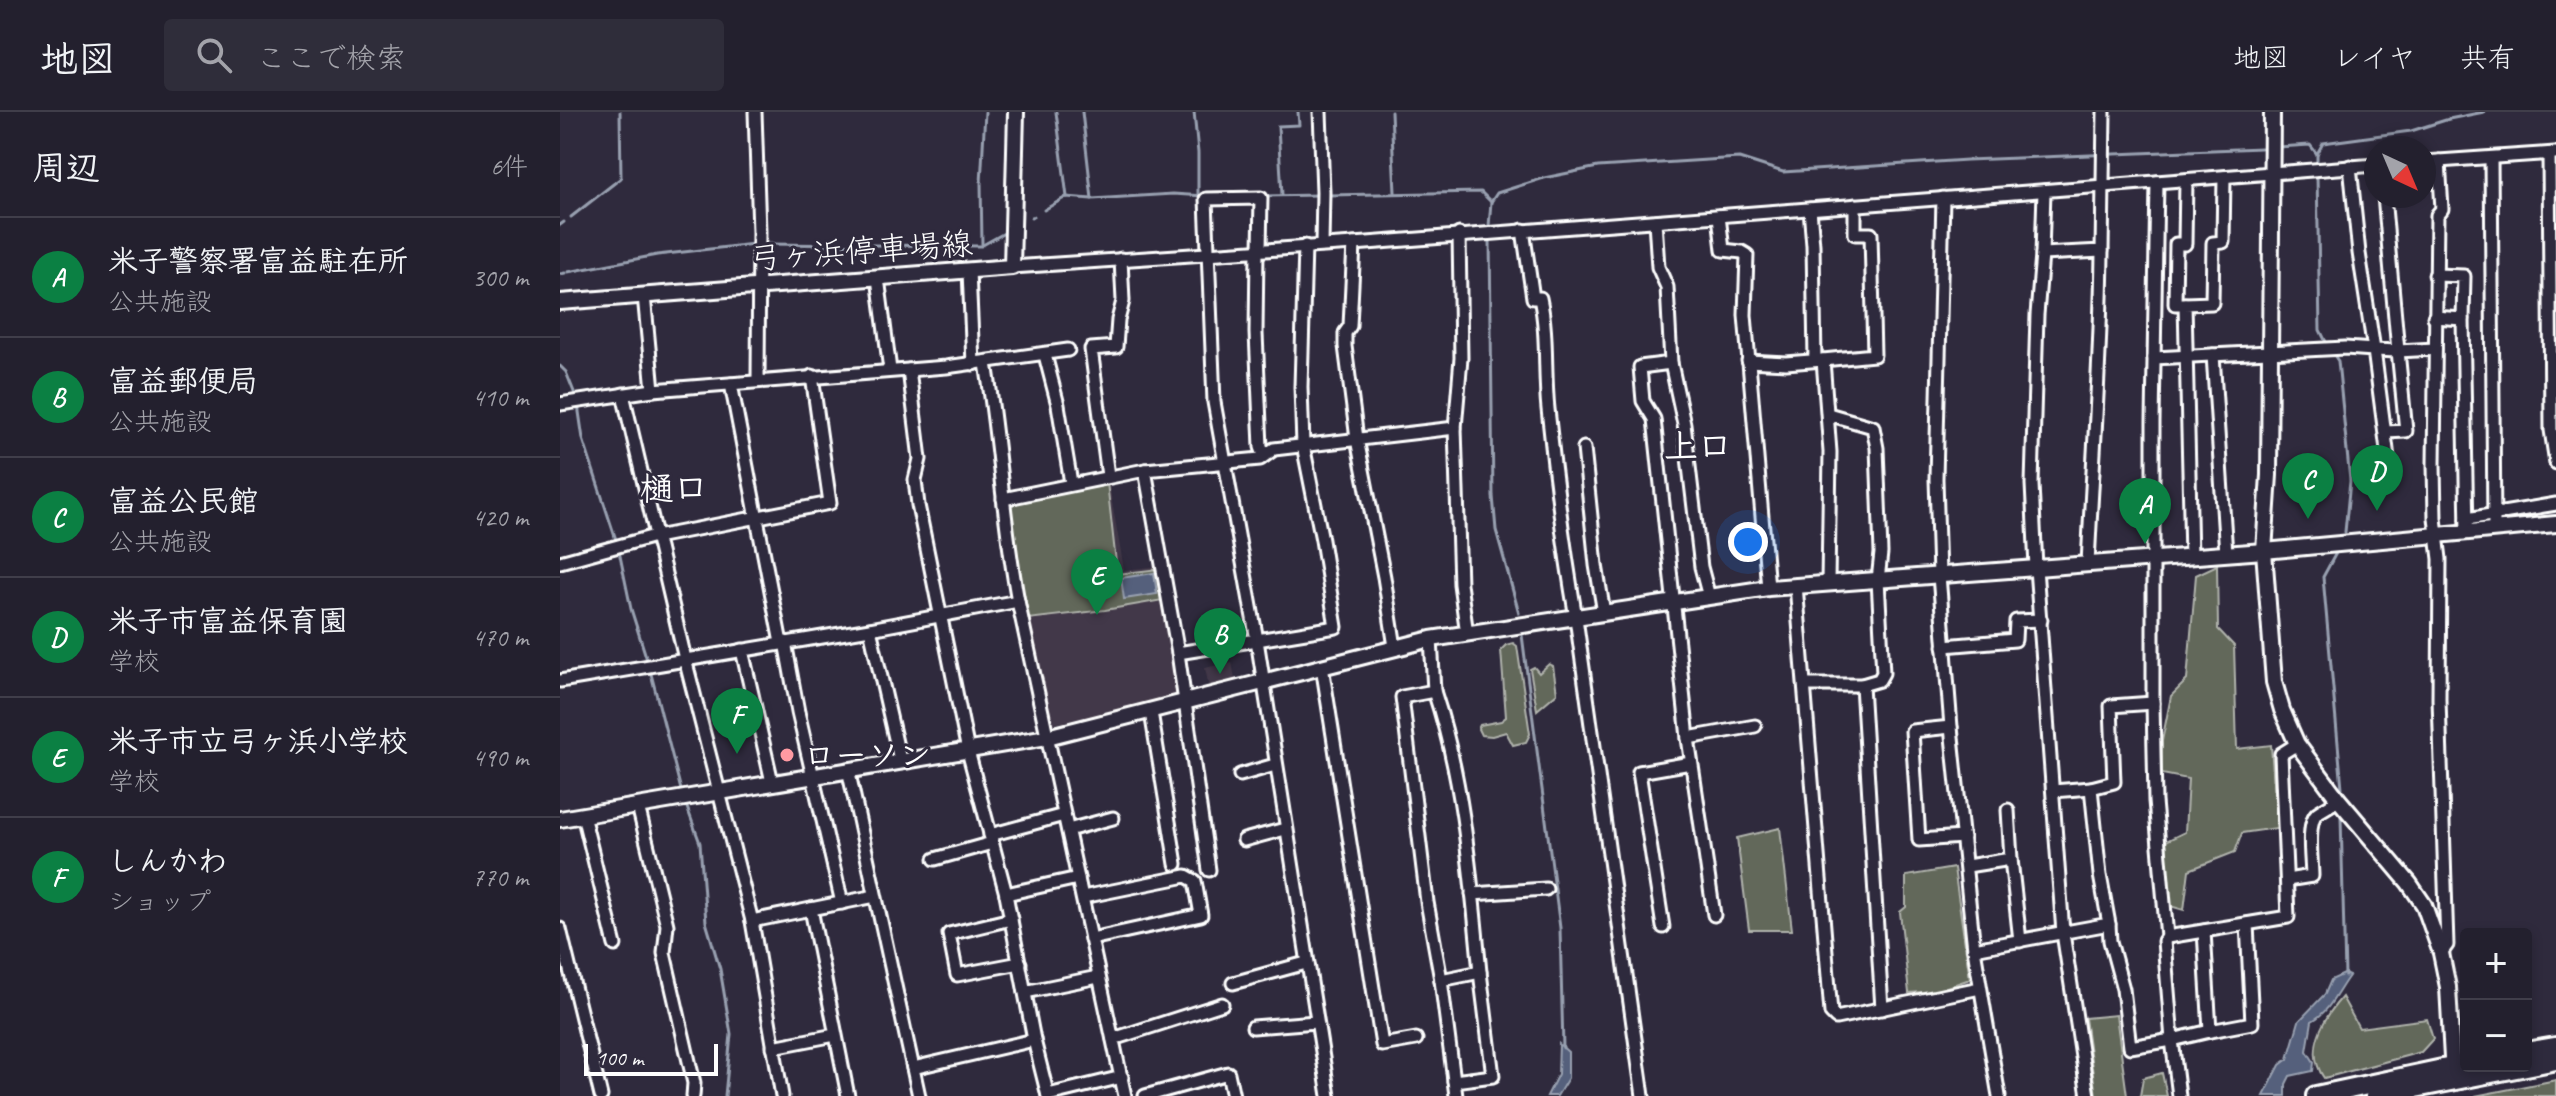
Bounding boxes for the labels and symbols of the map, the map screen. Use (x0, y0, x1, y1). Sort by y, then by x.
north arrow (2364, 136, 2436, 208)
street label: 弓ヶ浜停車場線 (748, 223, 974, 279)
district label: 上口 (1664, 425, 1732, 468)
pin: D (2351, 445, 2403, 511)
pin: C (2282, 453, 2334, 519)
district label: 樋口 (640, 467, 708, 510)
pin: A (2119, 478, 2171, 544)
your location (1728, 522, 1768, 562)
pin: E (1071, 549, 1123, 615)
pin: B (1194, 608, 1246, 674)
pin: F (711, 688, 763, 754)
place label: ローソン (803, 735, 931, 776)
marker: ローソン (778, 746, 796, 764)
scale bar (584, 1040, 718, 1076)

